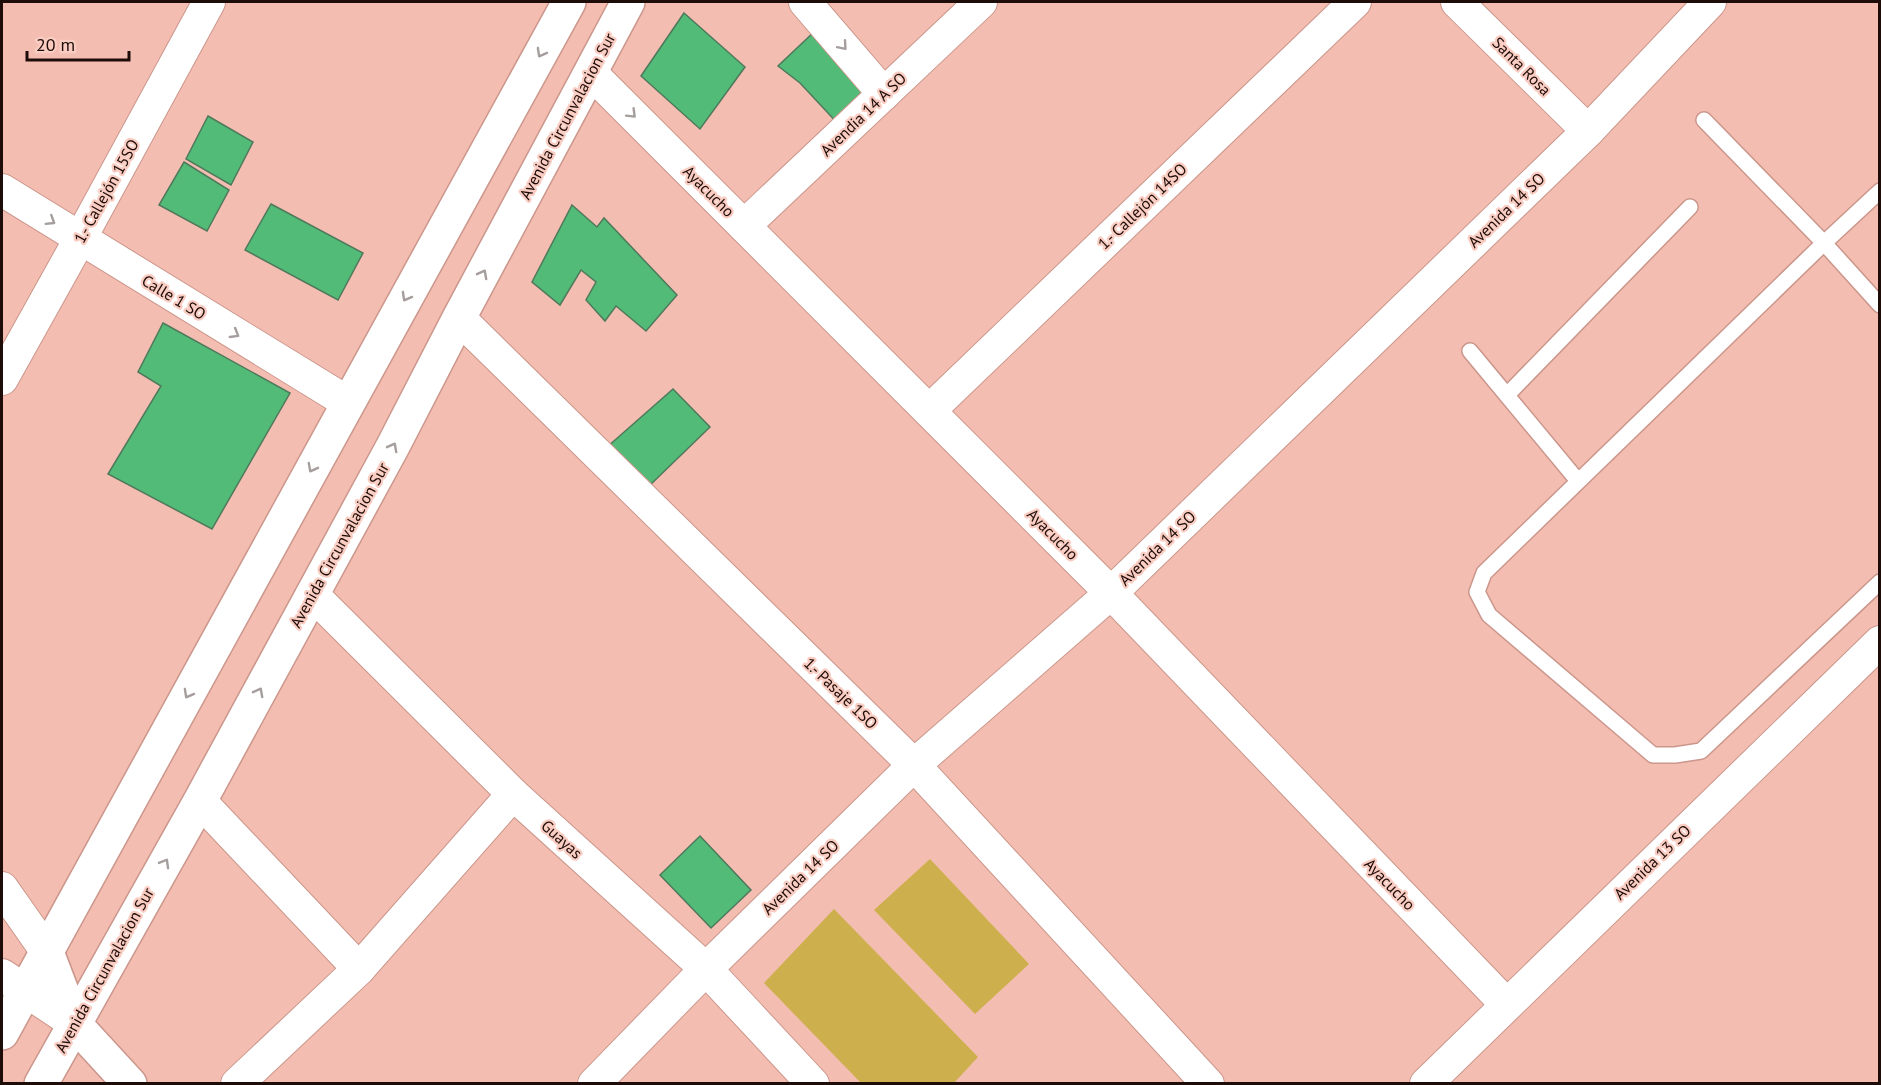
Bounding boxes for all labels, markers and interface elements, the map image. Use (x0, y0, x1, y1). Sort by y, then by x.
scale bar (27, 24, 129, 62)
street label: Avenida Circunvalacion Sur (515, 29, 620, 203)
street label: Santa Rosa (1488, 32, 1556, 100)
text: 20 m (36, 33, 75, 56)
one-way arrow (836, 39, 847, 50)
one-way arrow (537, 47, 548, 57)
street label: Avendia 14 A SO (816, 68, 910, 160)
one-way arrow (625, 107, 636, 118)
street label: 1.- Callejón 15SO (69, 135, 143, 247)
street label: 1.- Callejón 14SO (1093, 159, 1191, 253)
street label: Ayacucho (679, 161, 739, 221)
street label: Avenida 14 SO (1463, 168, 1549, 252)
one-way arrow (45, 214, 55, 226)
street label: Calle 1 SO (138, 270, 210, 324)
one-way arrow (476, 270, 487, 281)
one-way arrow (401, 291, 413, 301)
one-way arrow (229, 327, 239, 339)
one-way arrow (385, 442, 397, 453)
street label: Avenida Circunvalacion Sur (285, 458, 393, 631)
one-way arrow (308, 462, 319, 472)
street label: Ayacucho (1023, 504, 1083, 564)
street label: Avenida 14 SO (1114, 506, 1200, 590)
street label: 1.- Pasaje 1SO (800, 653, 882, 733)
one-way arrow (184, 688, 195, 699)
one-way arrow (252, 688, 263, 698)
street label: Guayas (537, 815, 587, 863)
street label: Avenida 13 SO (1609, 820, 1695, 904)
street label: Avenida 14 SO (757, 835, 843, 919)
street label: Ayacucho (1360, 854, 1420, 914)
one-way arrow (158, 859, 169, 869)
street label: Avenida Circunvalacion Sur (50, 883, 158, 1056)

